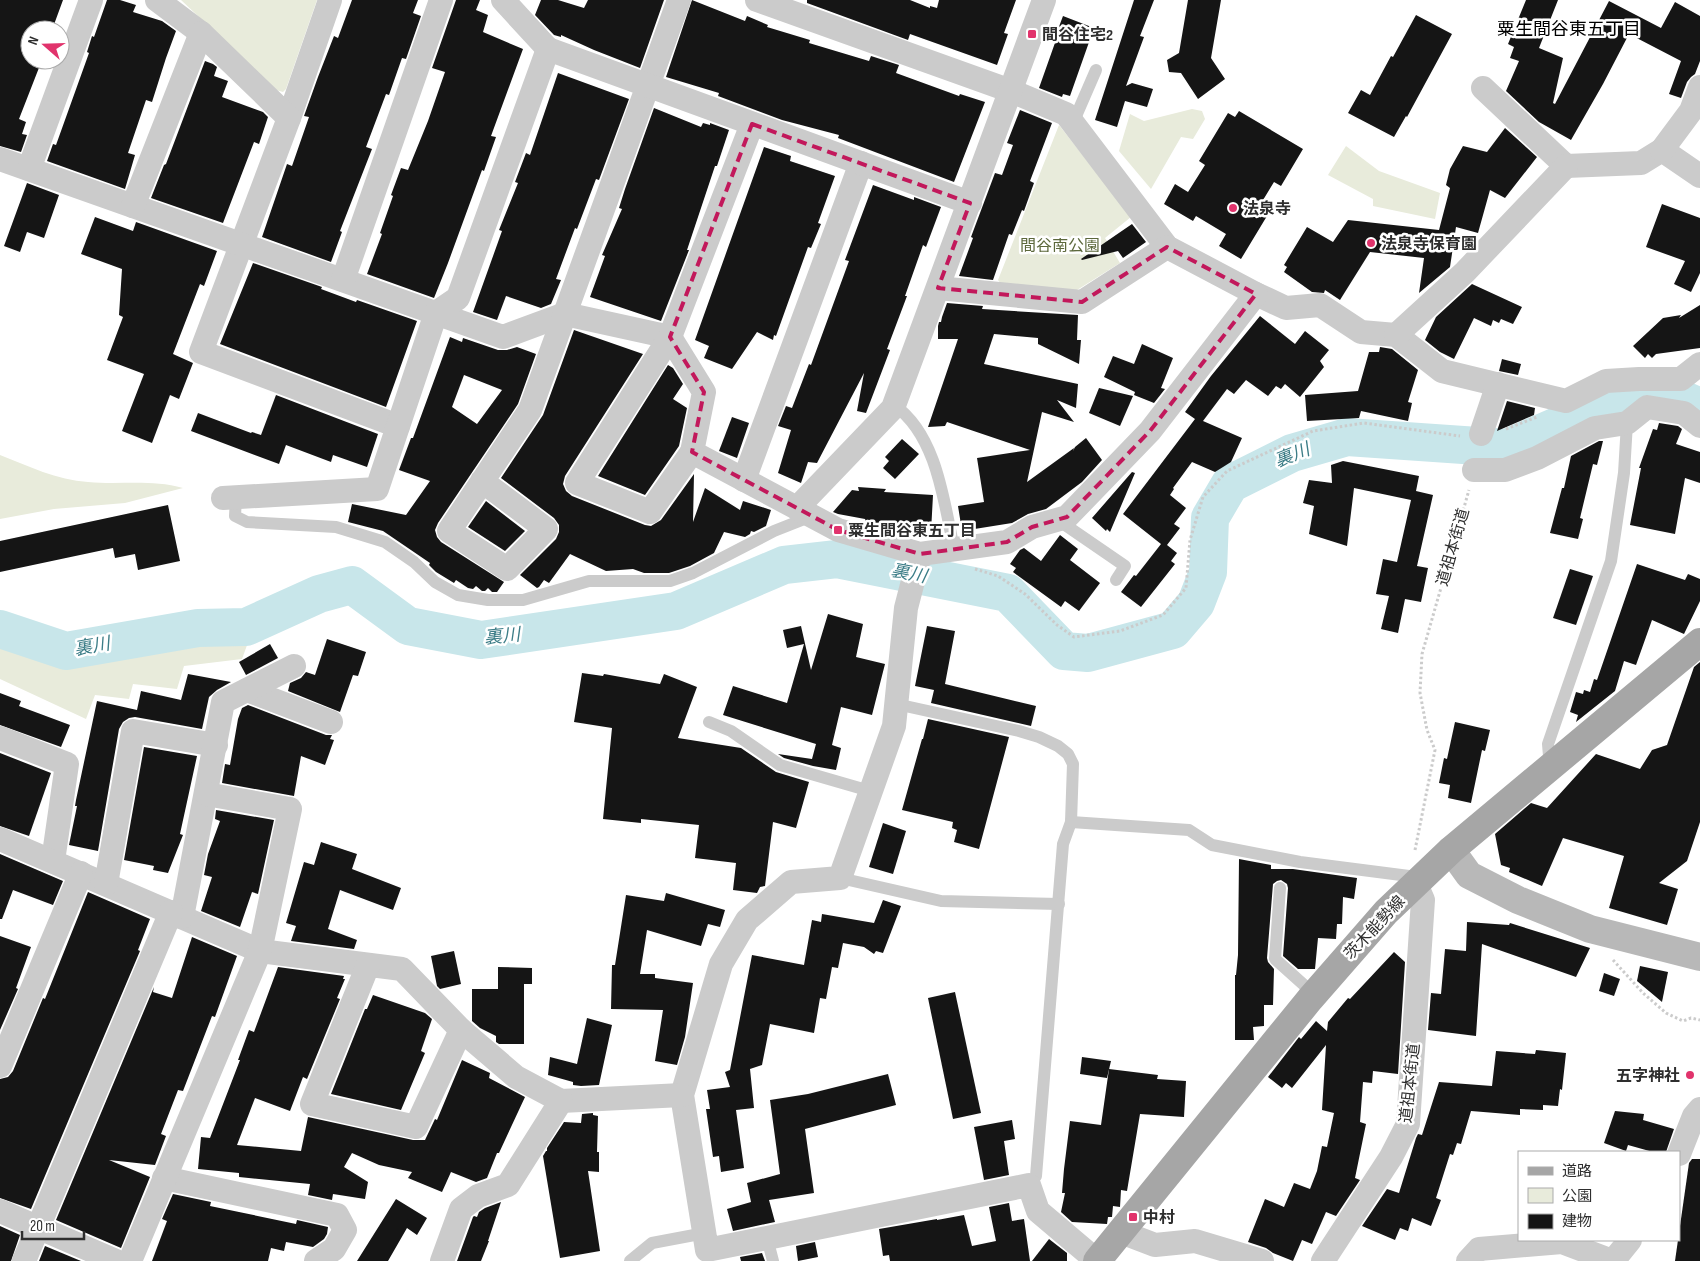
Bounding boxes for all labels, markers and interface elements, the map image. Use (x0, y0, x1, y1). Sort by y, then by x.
district label: 粟生間谷東五丁目 (1497, 19, 1641, 40)
north arrow (20, 20, 70, 70)
place label: 間谷住宅2 (1042, 26, 1113, 45)
marker: 間谷住宅2 (1026, 28, 1038, 40)
text: N (24, 34, 43, 47)
place label: 法泉寺 (1243, 200, 1291, 219)
marker: 法泉寺 (1227, 202, 1239, 214)
place label: 法泉寺保育園 (1381, 235, 1477, 254)
park label: 間谷南公園 (1020, 237, 1100, 256)
marker: 法泉寺保育園 (1365, 237, 1377, 249)
water label: 裏川 (1272, 438, 1315, 472)
street label: 道祖本街道 (1433, 506, 1474, 588)
place label: 粟生間谷東五丁目 (848, 522, 976, 541)
marker: 粟生間谷東五丁目 (832, 524, 844, 536)
water label: 裏川 (889, 560, 931, 588)
water label: 裏川 (483, 624, 523, 649)
water label: 裏川 (73, 633, 114, 660)
street label: 茨木能勢線 (1341, 892, 1409, 964)
street label: 道祖本街道 (1397, 1042, 1424, 1124)
place label: 五字神社 (1616, 1066, 1680, 1086)
marker: 五字神社 (1684, 1069, 1696, 1081)
legend (1518, 1151, 1680, 1241)
text: 道路 (1562, 1162, 1592, 1181)
text: 公園 (1562, 1187, 1592, 1206)
scale bar (22, 1208, 85, 1240)
place label: 中村 (1143, 1208, 1175, 1228)
marker: 中村 (1127, 1211, 1139, 1223)
text: 建物 (1562, 1212, 1592, 1231)
text: 20 m (30, 1217, 55, 1236)

